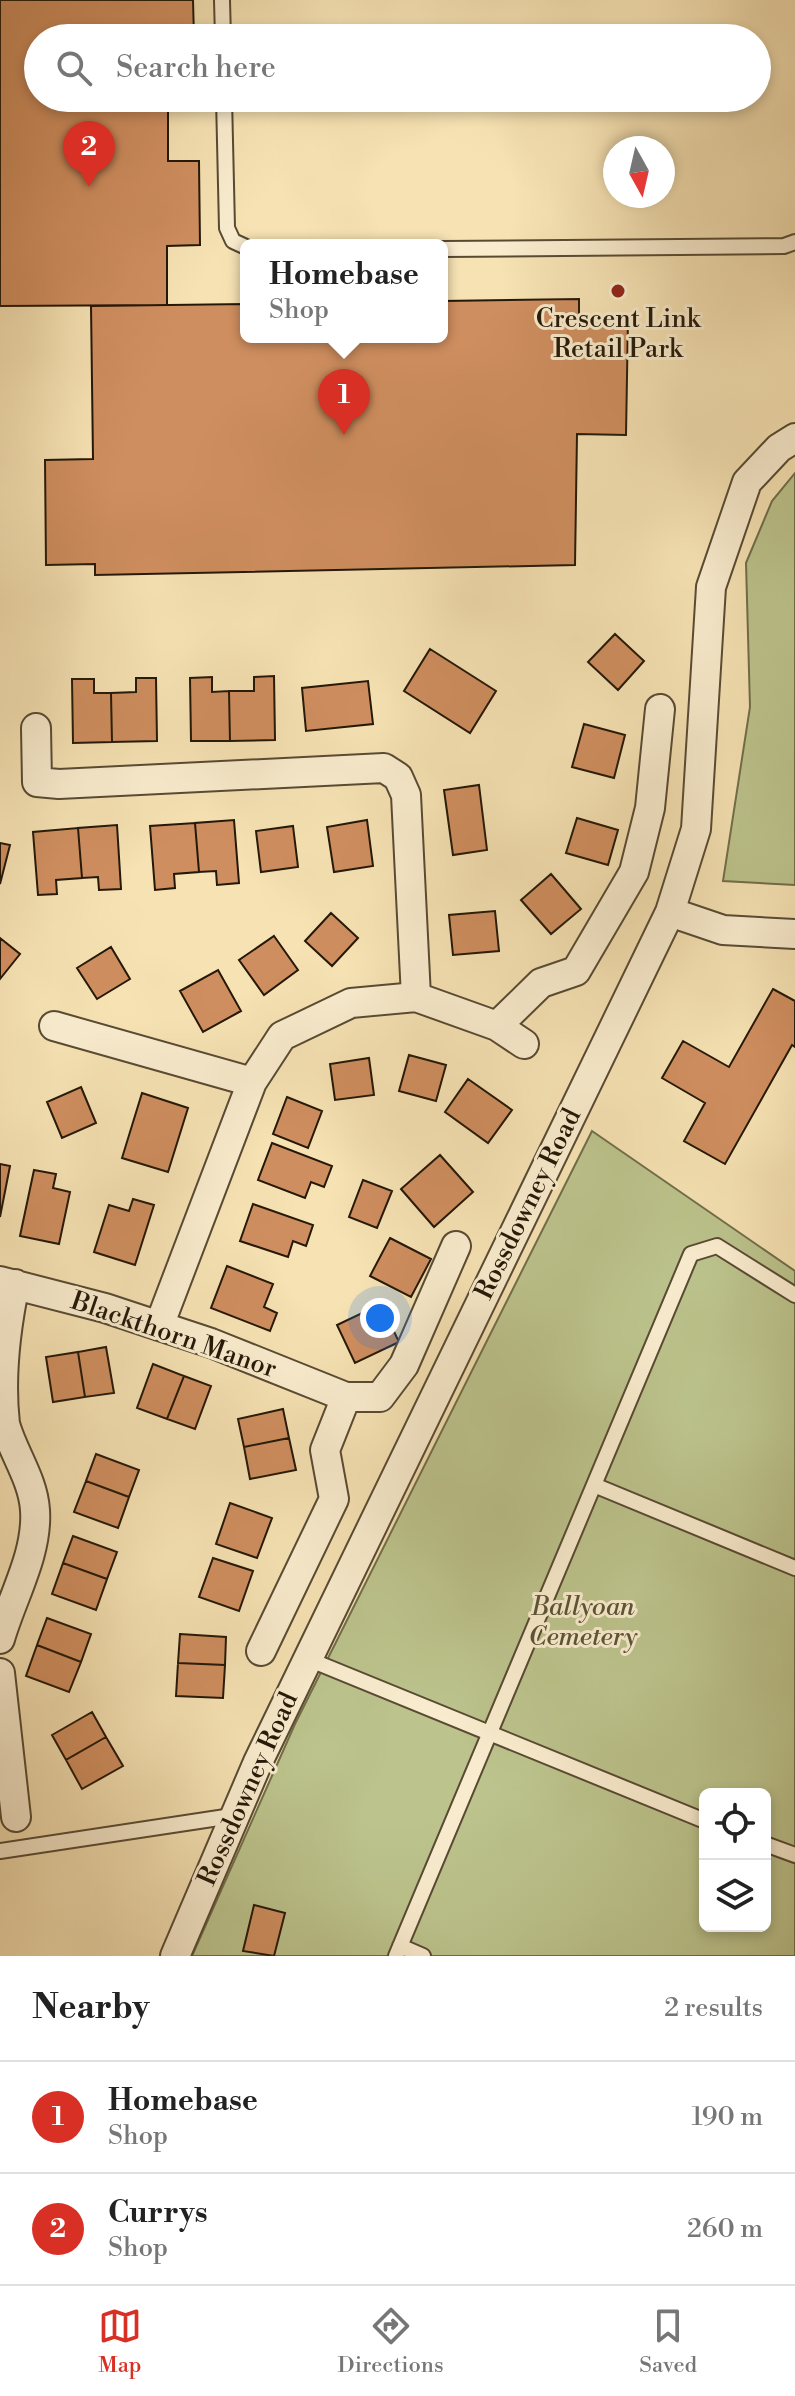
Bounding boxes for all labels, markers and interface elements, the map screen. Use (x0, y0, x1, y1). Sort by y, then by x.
search box (24, 24, 771, 112)
icon: search (52, 46, 96, 90)
text: Search here (116, 49, 276, 87)
pin: 2 (63, 121, 115, 187)
north arrow (603, 136, 675, 208)
popup (240, 239, 448, 343)
text: Homebase (269, 256, 419, 294)
marker: Crescent Link Retail Park (609, 282, 627, 300)
text: Shop (269, 294, 329, 326)
place label: Crescent Link Retail Park (536, 303, 702, 365)
pin: 1 (318, 369, 370, 435)
street label: Rossdowney Road (468, 1103, 588, 1305)
street label: Blackthorn Manor (66, 1284, 281, 1385)
your location (360, 1298, 400, 1338)
park label: Ballyoan Cemetery (529, 1591, 638, 1653)
street label: Rossdowney Road (191, 1687, 305, 1891)
map controls (699, 1788, 771, 1932)
button: locate (699, 1788, 771, 1860)
button: layers (699, 1860, 771, 1932)
text: Nearby (32, 1987, 150, 2029)
text: 2 results (664, 1992, 763, 2024)
text: Homebase (108, 2082, 258, 2120)
text: 1 (52, 2101, 64, 2133)
text: 190 m (692, 2101, 763, 2133)
text: Shop (108, 2120, 168, 2152)
text: Currys (108, 2194, 208, 2232)
text: 2 (50, 2213, 66, 2245)
text: 260 m (687, 2213, 763, 2245)
text: Shop (108, 2232, 168, 2264)
tab: Map (98, 2304, 142, 2379)
tab: Directions (338, 2304, 444, 2379)
tab: Saved (639, 2304, 697, 2379)

